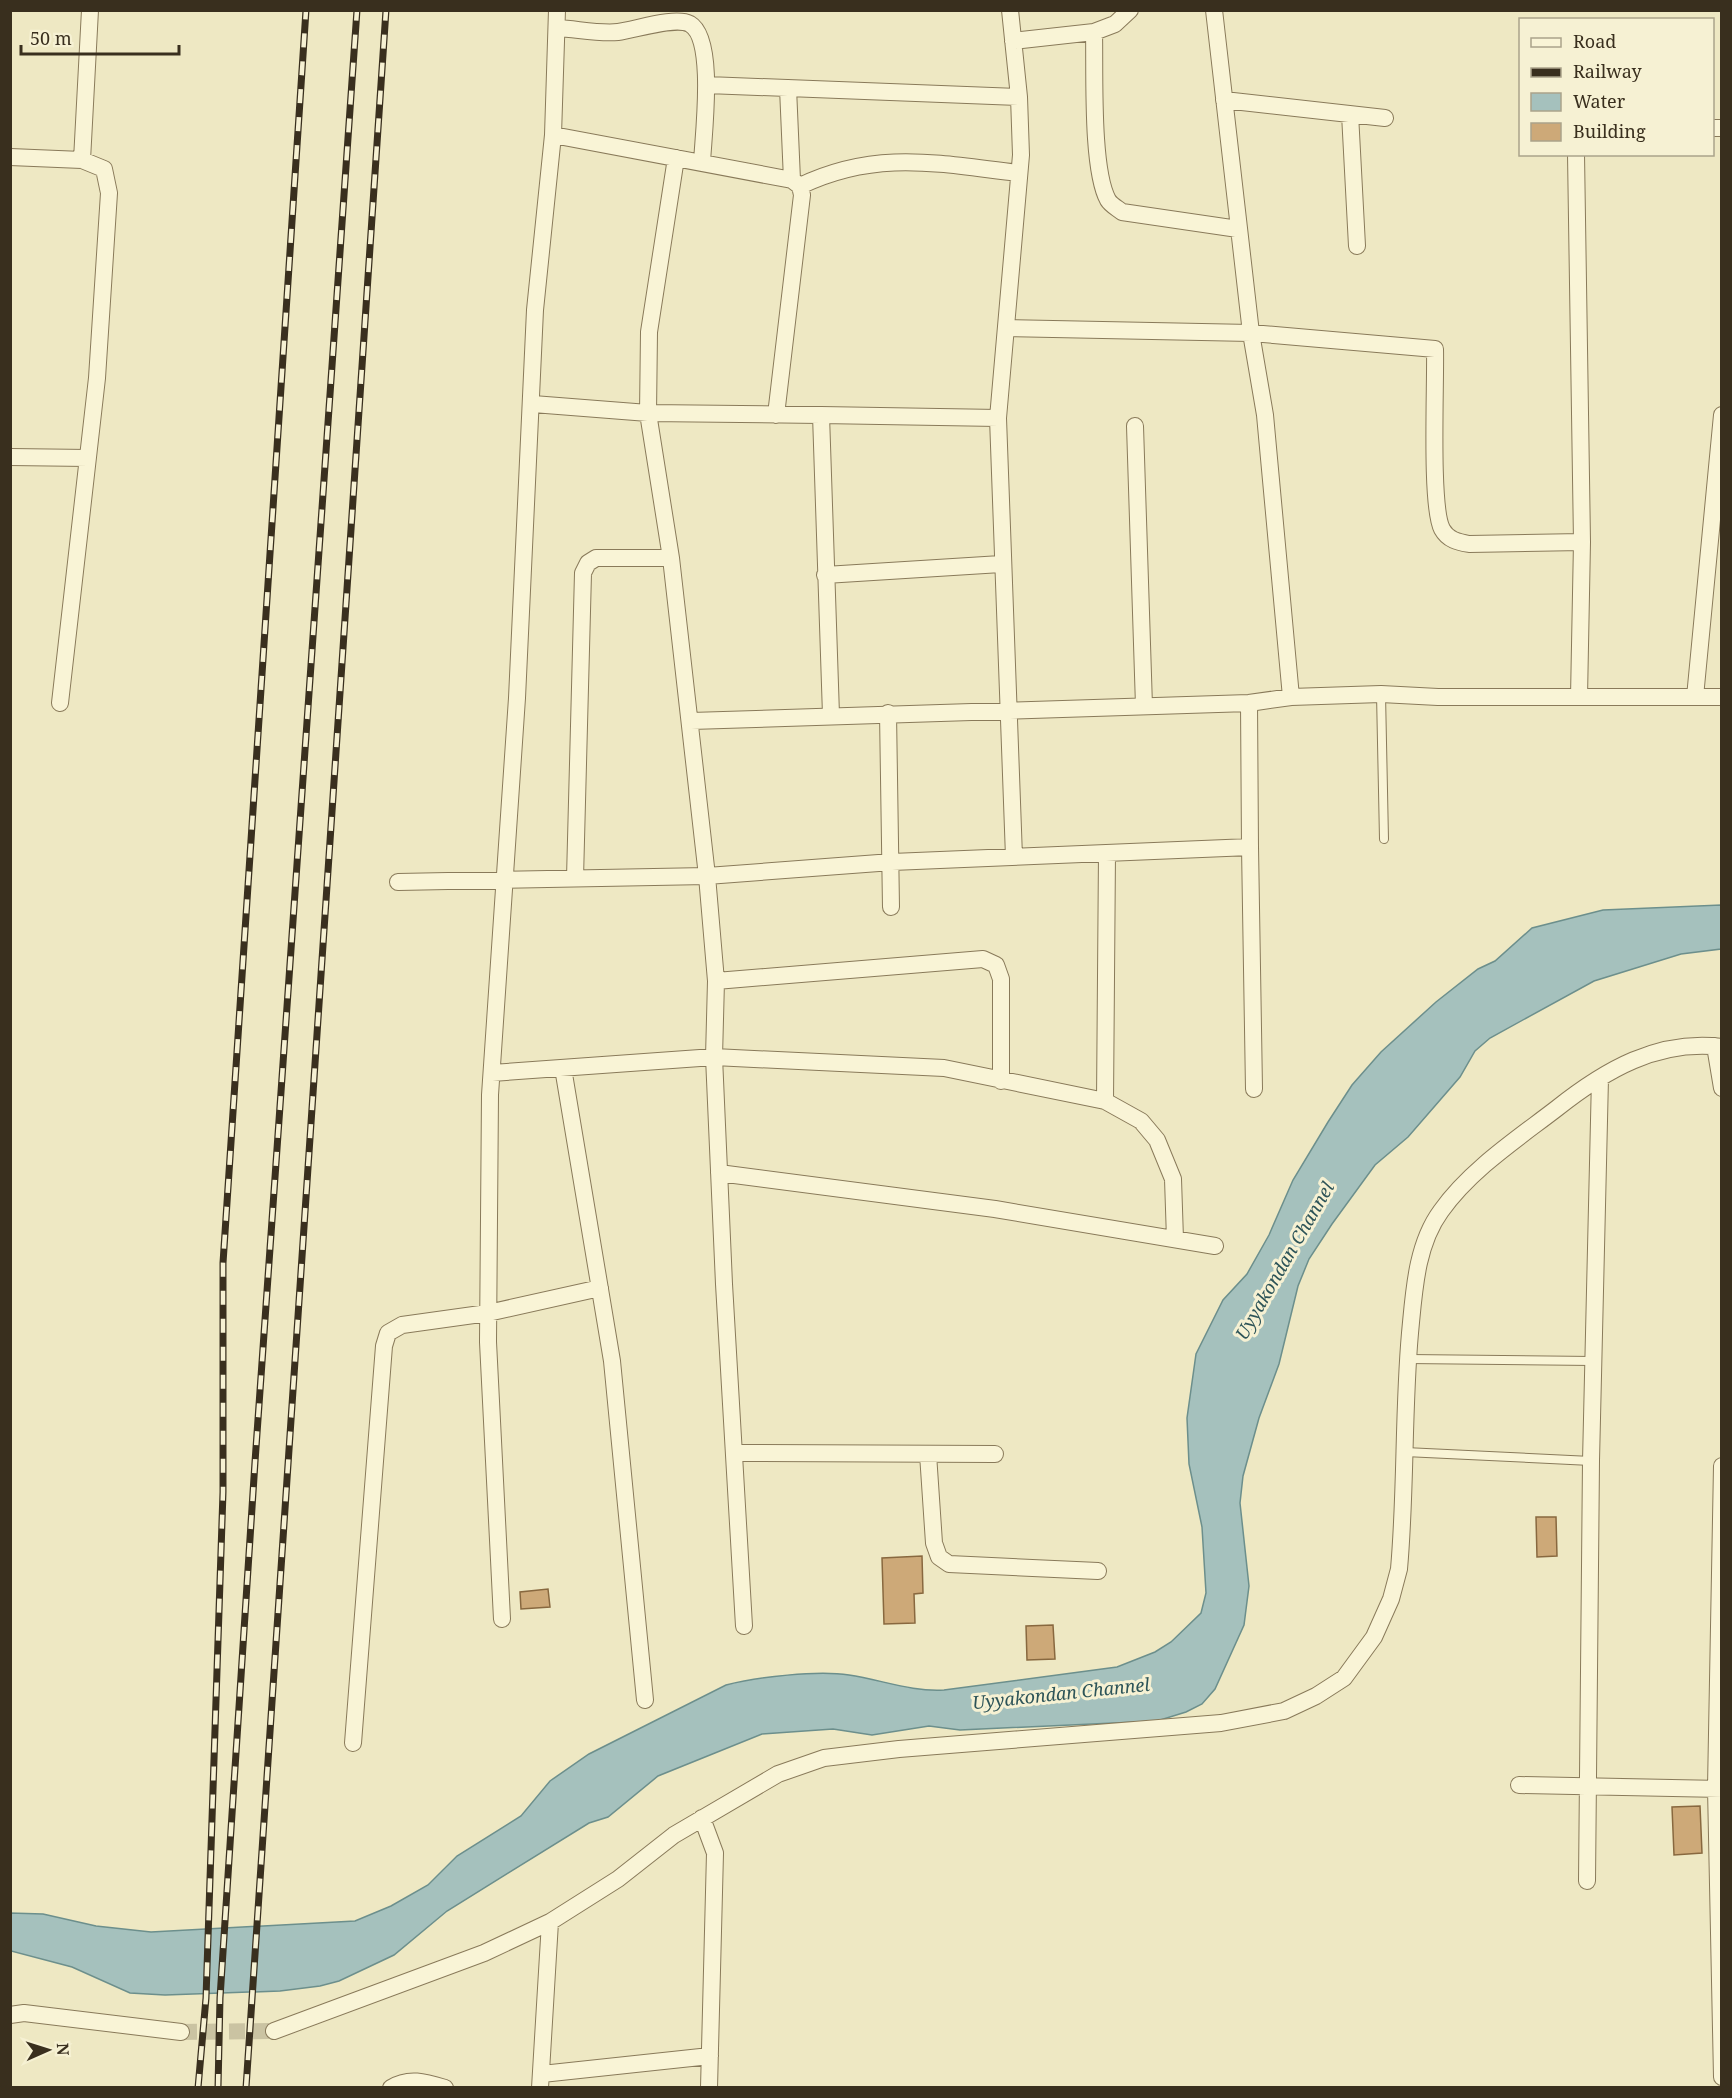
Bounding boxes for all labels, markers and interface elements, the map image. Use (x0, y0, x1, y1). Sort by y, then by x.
scale bar (21, 18, 178, 56)
legend (1519, 18, 1714, 156)
text: 50 m (30, 26, 72, 50)
text: Road (1573, 29, 1616, 53)
text: Railway (1573, 59, 1643, 83)
text: Water (1573, 89, 1626, 113)
text: Building (1573, 119, 1646, 143)
water label: Uyyakondan Channel (1229, 1177, 1339, 1344)
water label: Uyyakondan Channel (971, 1672, 1151, 1714)
north arrow (18, 2020, 78, 2080)
text: N (52, 2042, 74, 2056)

